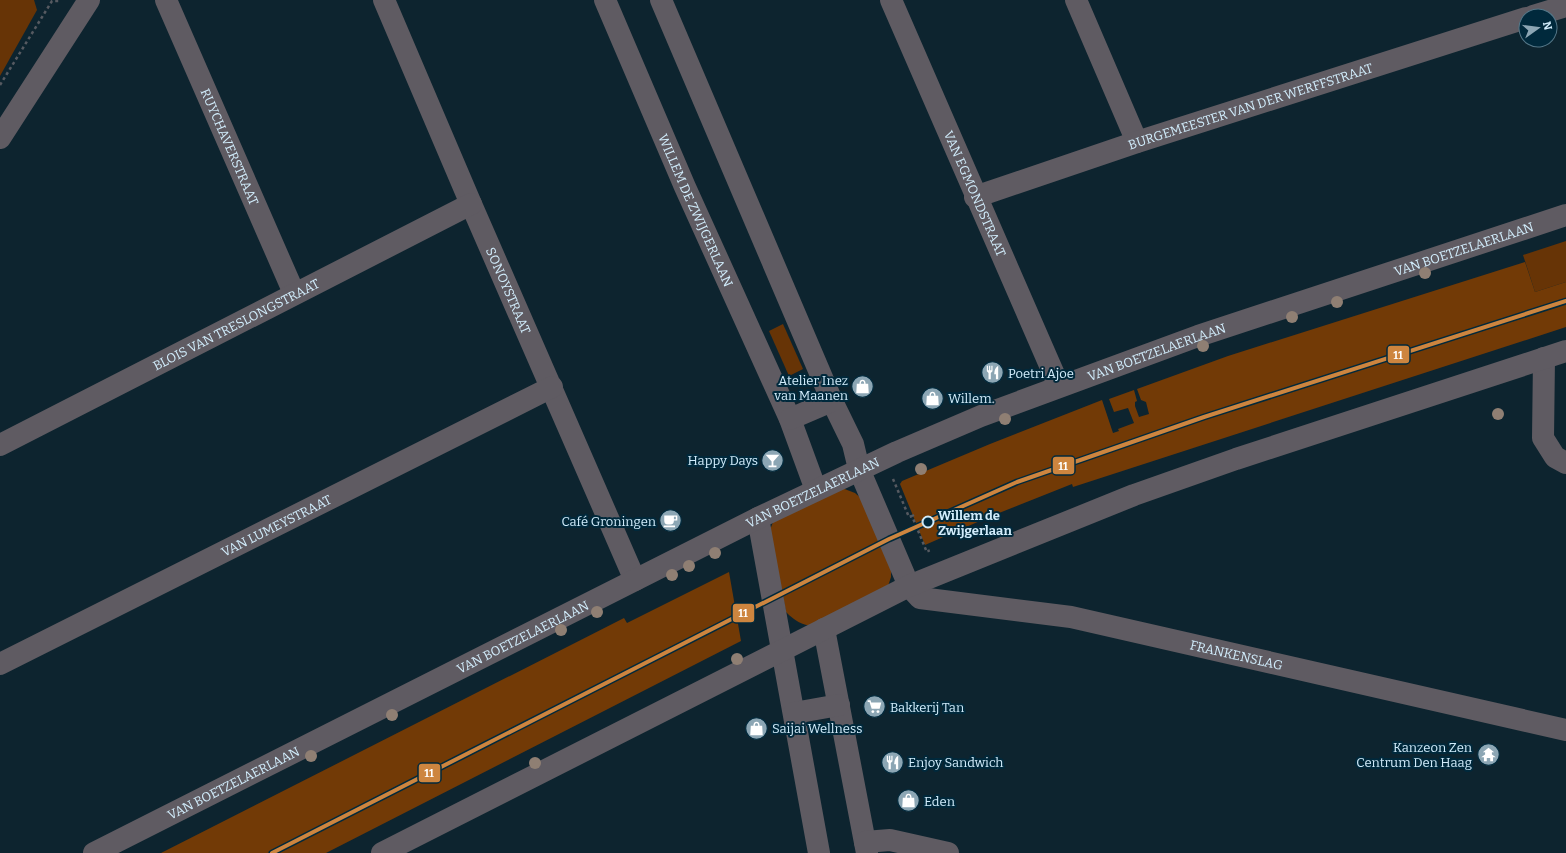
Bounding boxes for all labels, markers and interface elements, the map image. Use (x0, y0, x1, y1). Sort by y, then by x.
north arrow (1518, 8, 1558, 48)
text: N (1540, 20, 1555, 32)
street label: BURGEMEESTER VAN DER WERFFSTRAAT (1126, 60, 1375, 152)
street label: RUYCHAVERSTRAAT (198, 86, 262, 208)
street label: VAN EGMONDSTRAAT (941, 128, 1009, 259)
street label: WILLEM DE ZWIJGERLAAN (655, 132, 736, 289)
street label: VAN BOETZELAERLAAN (1392, 219, 1536, 279)
street label: SONOYSTRAAT (483, 245, 534, 337)
street label: BLOIS VAN TRESLONGSTRAAT (150, 276, 322, 374)
street label: VAN BOETZELAERLAAN (1086, 320, 1228, 384)
line badge: 11 (1387, 345, 1410, 364)
text: 11 (1393, 349, 1403, 362)
restaurant icon: Poetri Ajoe (979, 360, 1005, 386)
place label: Poetri Ajoe (1008, 366, 1074, 381)
place label: Atelier Inez van Maanen (773, 373, 849, 403)
shop icon: Atelier Inez van Maanen (850, 374, 876, 400)
shop icon: Willem. (920, 385, 946, 411)
place label: Willem. (948, 391, 995, 406)
bar icon: Happy Days (760, 447, 786, 473)
place label: Happy Days (687, 453, 758, 468)
street label: VAN BOETZELAERLAAN (744, 455, 882, 531)
line badge: 11 (1052, 456, 1075, 475)
text: 11 (1058, 460, 1068, 473)
street label: VAN LUMEYSTRAAT (219, 492, 334, 560)
cafe icon: Café Groningen (658, 508, 684, 534)
place label: Willem de Zwijgerlaan (938, 508, 1012, 539)
place label: Café Groningen (561, 514, 657, 529)
marker: Willem de Zwijgerlaan (921, 515, 935, 529)
street label: VAN BOETZELAERLAAN (454, 598, 591, 677)
line badge: 11 (732, 603, 755, 623)
text: 11 (738, 607, 748, 620)
street label: FRANKENSLAG (1189, 637, 1285, 673)
supermarket icon: Bakkerij Tan (862, 694, 888, 720)
place label: Bakkerij Tan (890, 700, 965, 715)
shop icon: Saijai Wellness (743, 715, 769, 741)
place label: Saijai Wellness (772, 721, 862, 736)
place label: Kanzeon Zen Centrum Den Haag (1356, 740, 1473, 770)
temple icon: Kanzeon Zen Centrum Den Haag (1475, 741, 1501, 767)
street label: VAN BOETZELAERLAAN (165, 744, 302, 823)
restaurant icon: Enjoy Sandwich (879, 749, 905, 775)
place label: Enjoy Sandwich (908, 755, 1003, 770)
line badge: 11 (418, 763, 441, 783)
text: 11 (424, 767, 434, 780)
shop icon: Eden (895, 788, 921, 814)
place label: Eden (924, 794, 956, 809)

